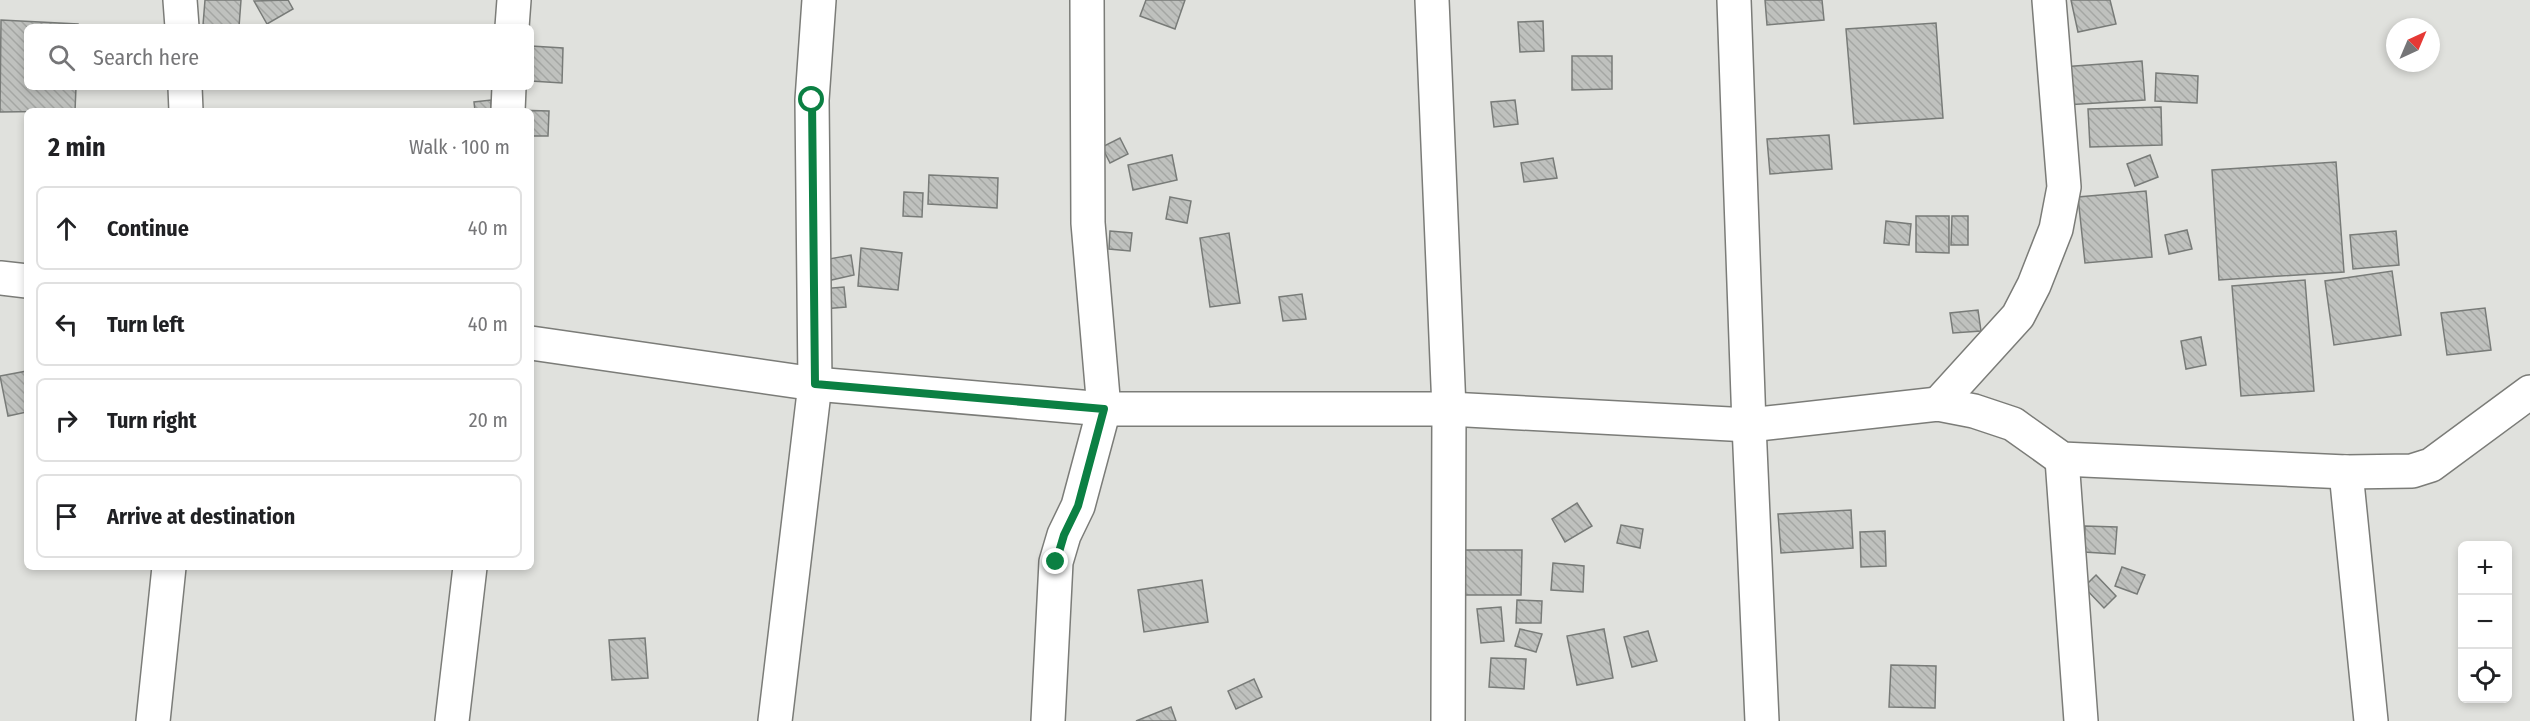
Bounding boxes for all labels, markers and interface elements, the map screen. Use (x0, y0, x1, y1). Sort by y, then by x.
north arrow (2386, 18, 2440, 72)
search box (24, 24, 534, 90)
icon: search (45, 41, 78, 74)
text: Search here (93, 44, 199, 71)
route start (798, 86, 824, 112)
text: 2 min (48, 132, 106, 163)
text: Walk · 100 m (409, 135, 510, 159)
icon: ahead (50, 212, 83, 245)
text: Continue (107, 215, 189, 242)
text: 40 m (468, 216, 508, 240)
icon: left (50, 308, 83, 341)
text: Turn left (107, 311, 185, 338)
text: 40 m (468, 312, 508, 336)
icon: right (50, 404, 83, 437)
text: Turn right (107, 407, 196, 434)
text: 20 m (469, 408, 508, 432)
icon: arrive (50, 500, 83, 533)
text: Arrive at destination (107, 503, 295, 530)
map controls (2458, 541, 2512, 703)
button: + (2458, 541, 2512, 595)
route end (1042, 548, 1068, 574)
button: − (2458, 595, 2512, 649)
button: locate (2458, 649, 2512, 703)

